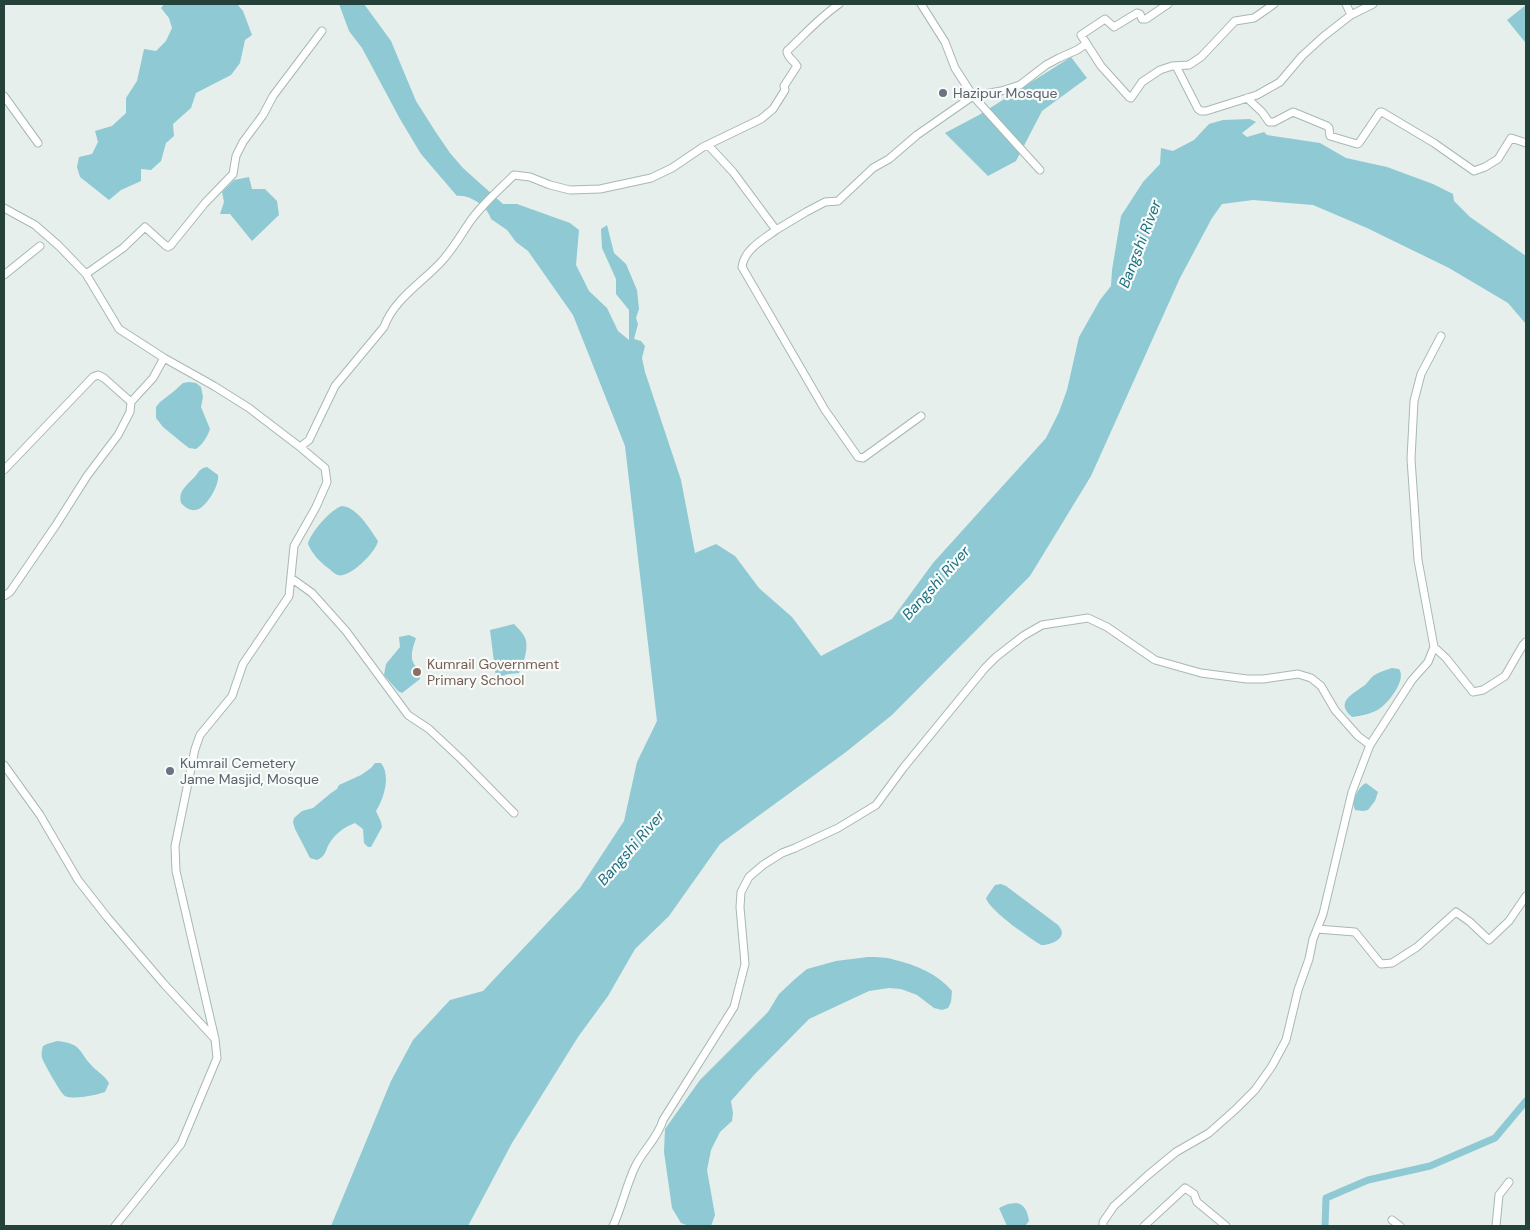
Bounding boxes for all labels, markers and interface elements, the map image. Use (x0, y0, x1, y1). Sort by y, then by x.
place label: Hazipur Mosque (953, 84, 1058, 102)
marker: Hazipur Mosque (937, 87, 949, 99)
water label: Bangshi River (1114, 197, 1166, 291)
water label: Bangshi River (898, 542, 975, 624)
place label: Kumrail Government Primary School (427, 655, 559, 689)
marker: Kumrail Government Primary School (411, 666, 423, 678)
place label: Kumrail Cemetery Jame Masjid, Mosque (180, 754, 319, 788)
marker: Kumrail Cemetery Jame Masjid, Mosque (164, 765, 176, 777)
water label: Bangshi River (593, 806, 669, 890)

